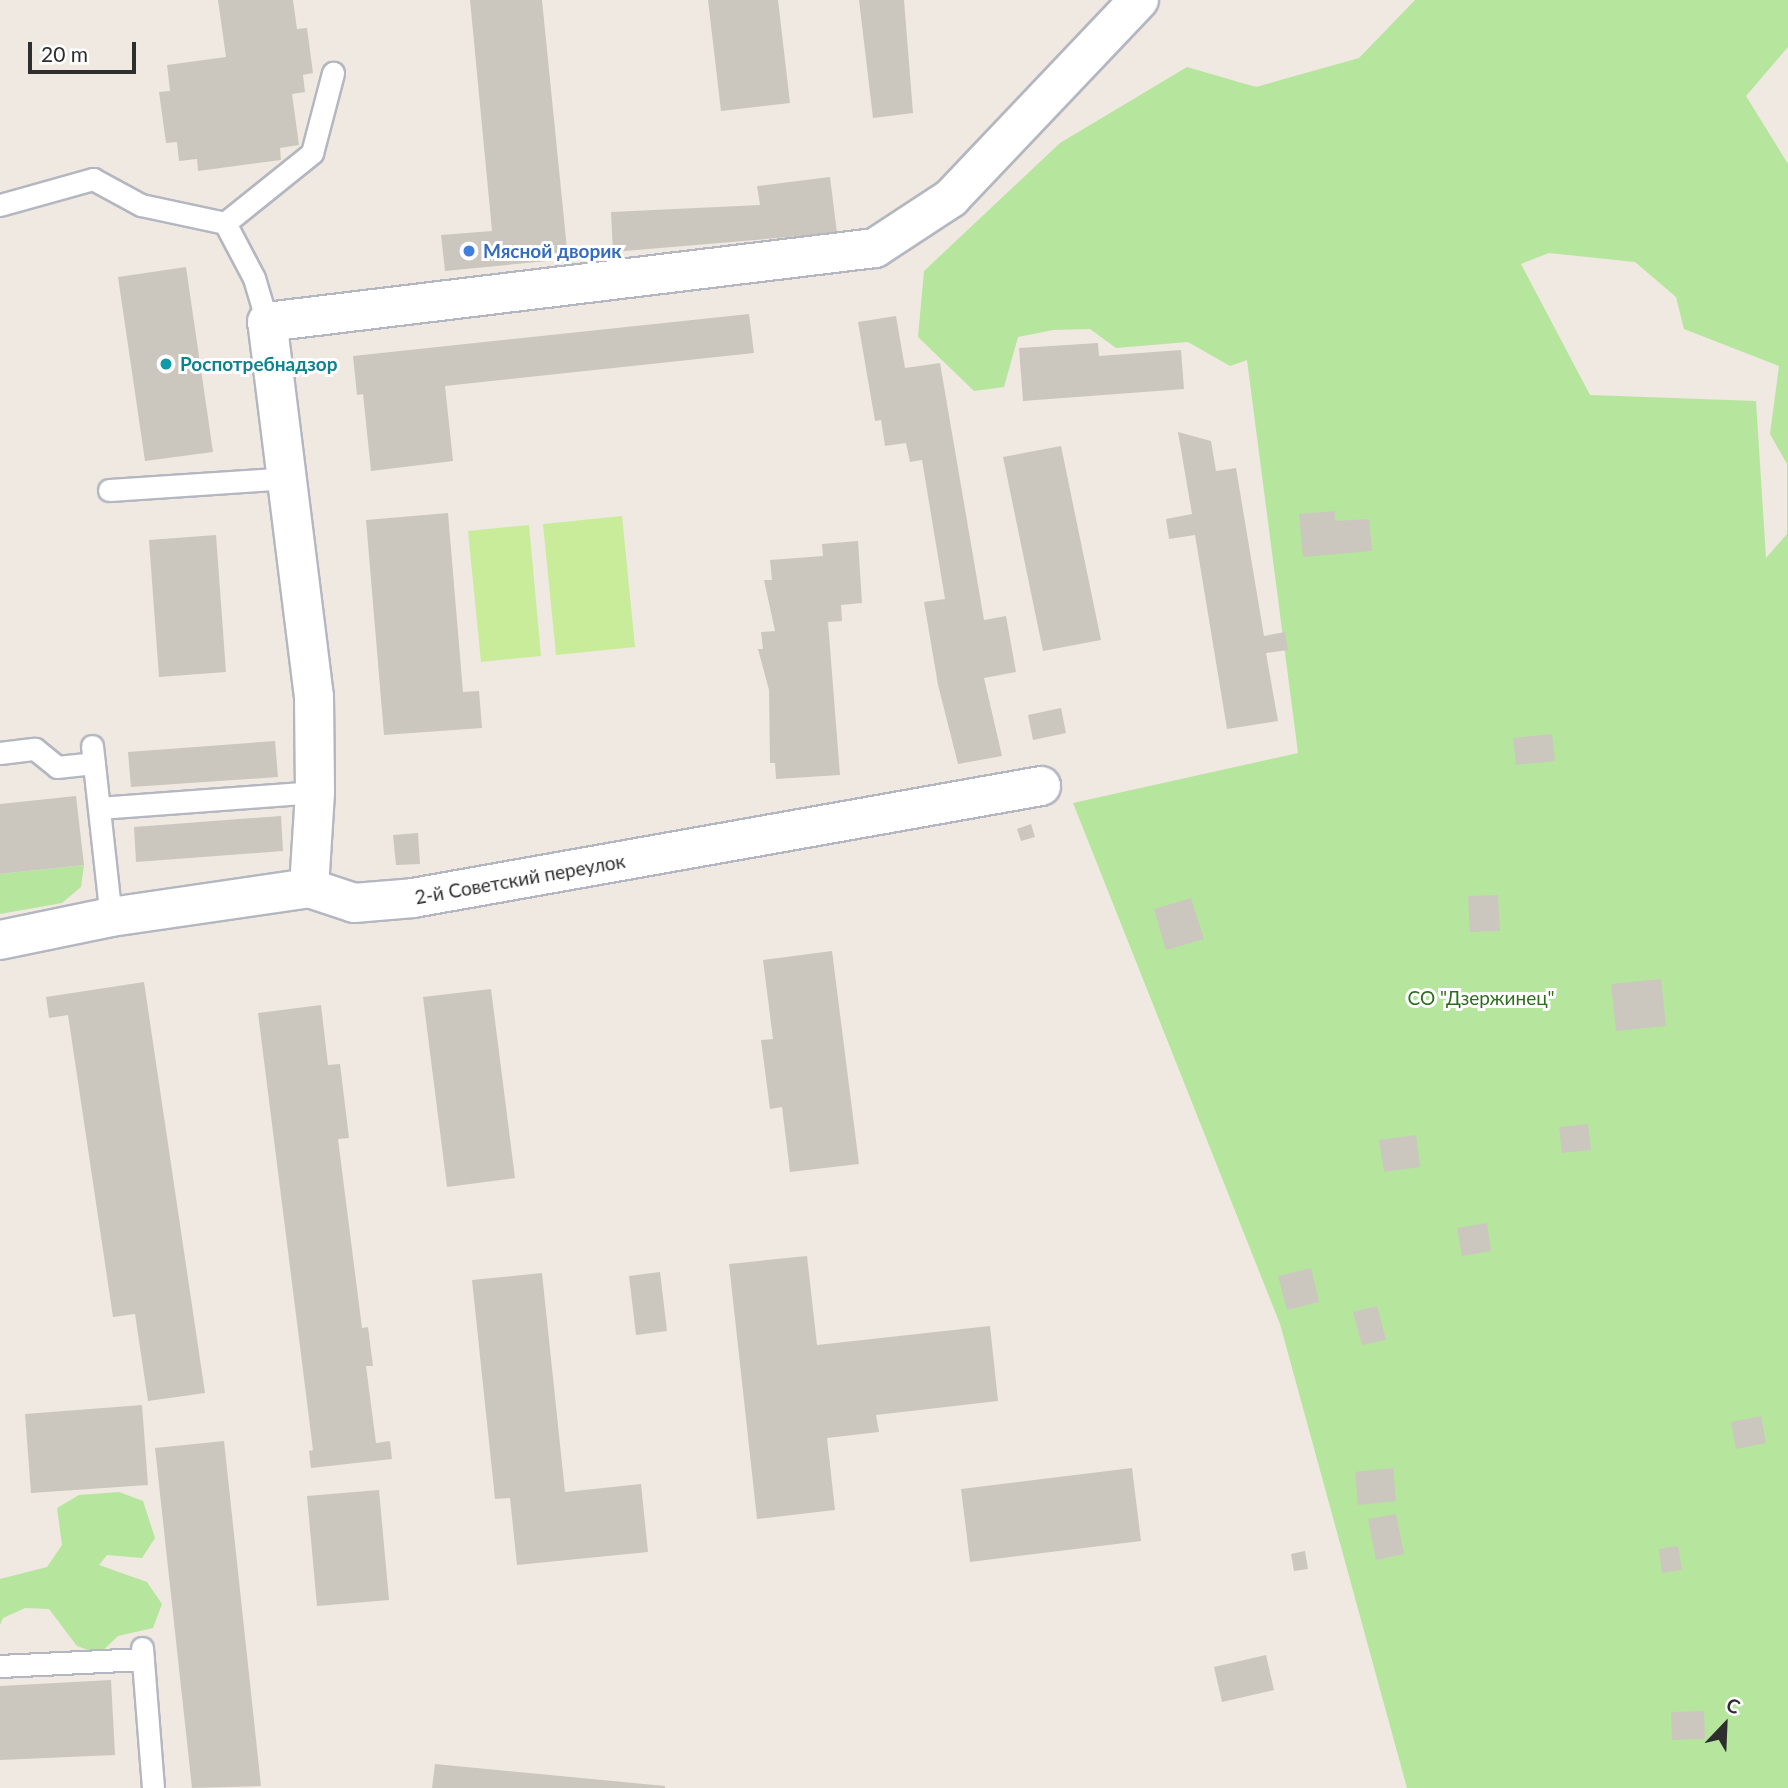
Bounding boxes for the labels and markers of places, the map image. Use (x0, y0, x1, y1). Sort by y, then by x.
place label: Мясной дворик (483, 240, 622, 262)
marker: Мясной дворик (461, 243, 477, 259)
place label: Роспотребнадзор (180, 353, 338, 375)
marker: Роспотребнадзор (158, 356, 174, 372)

